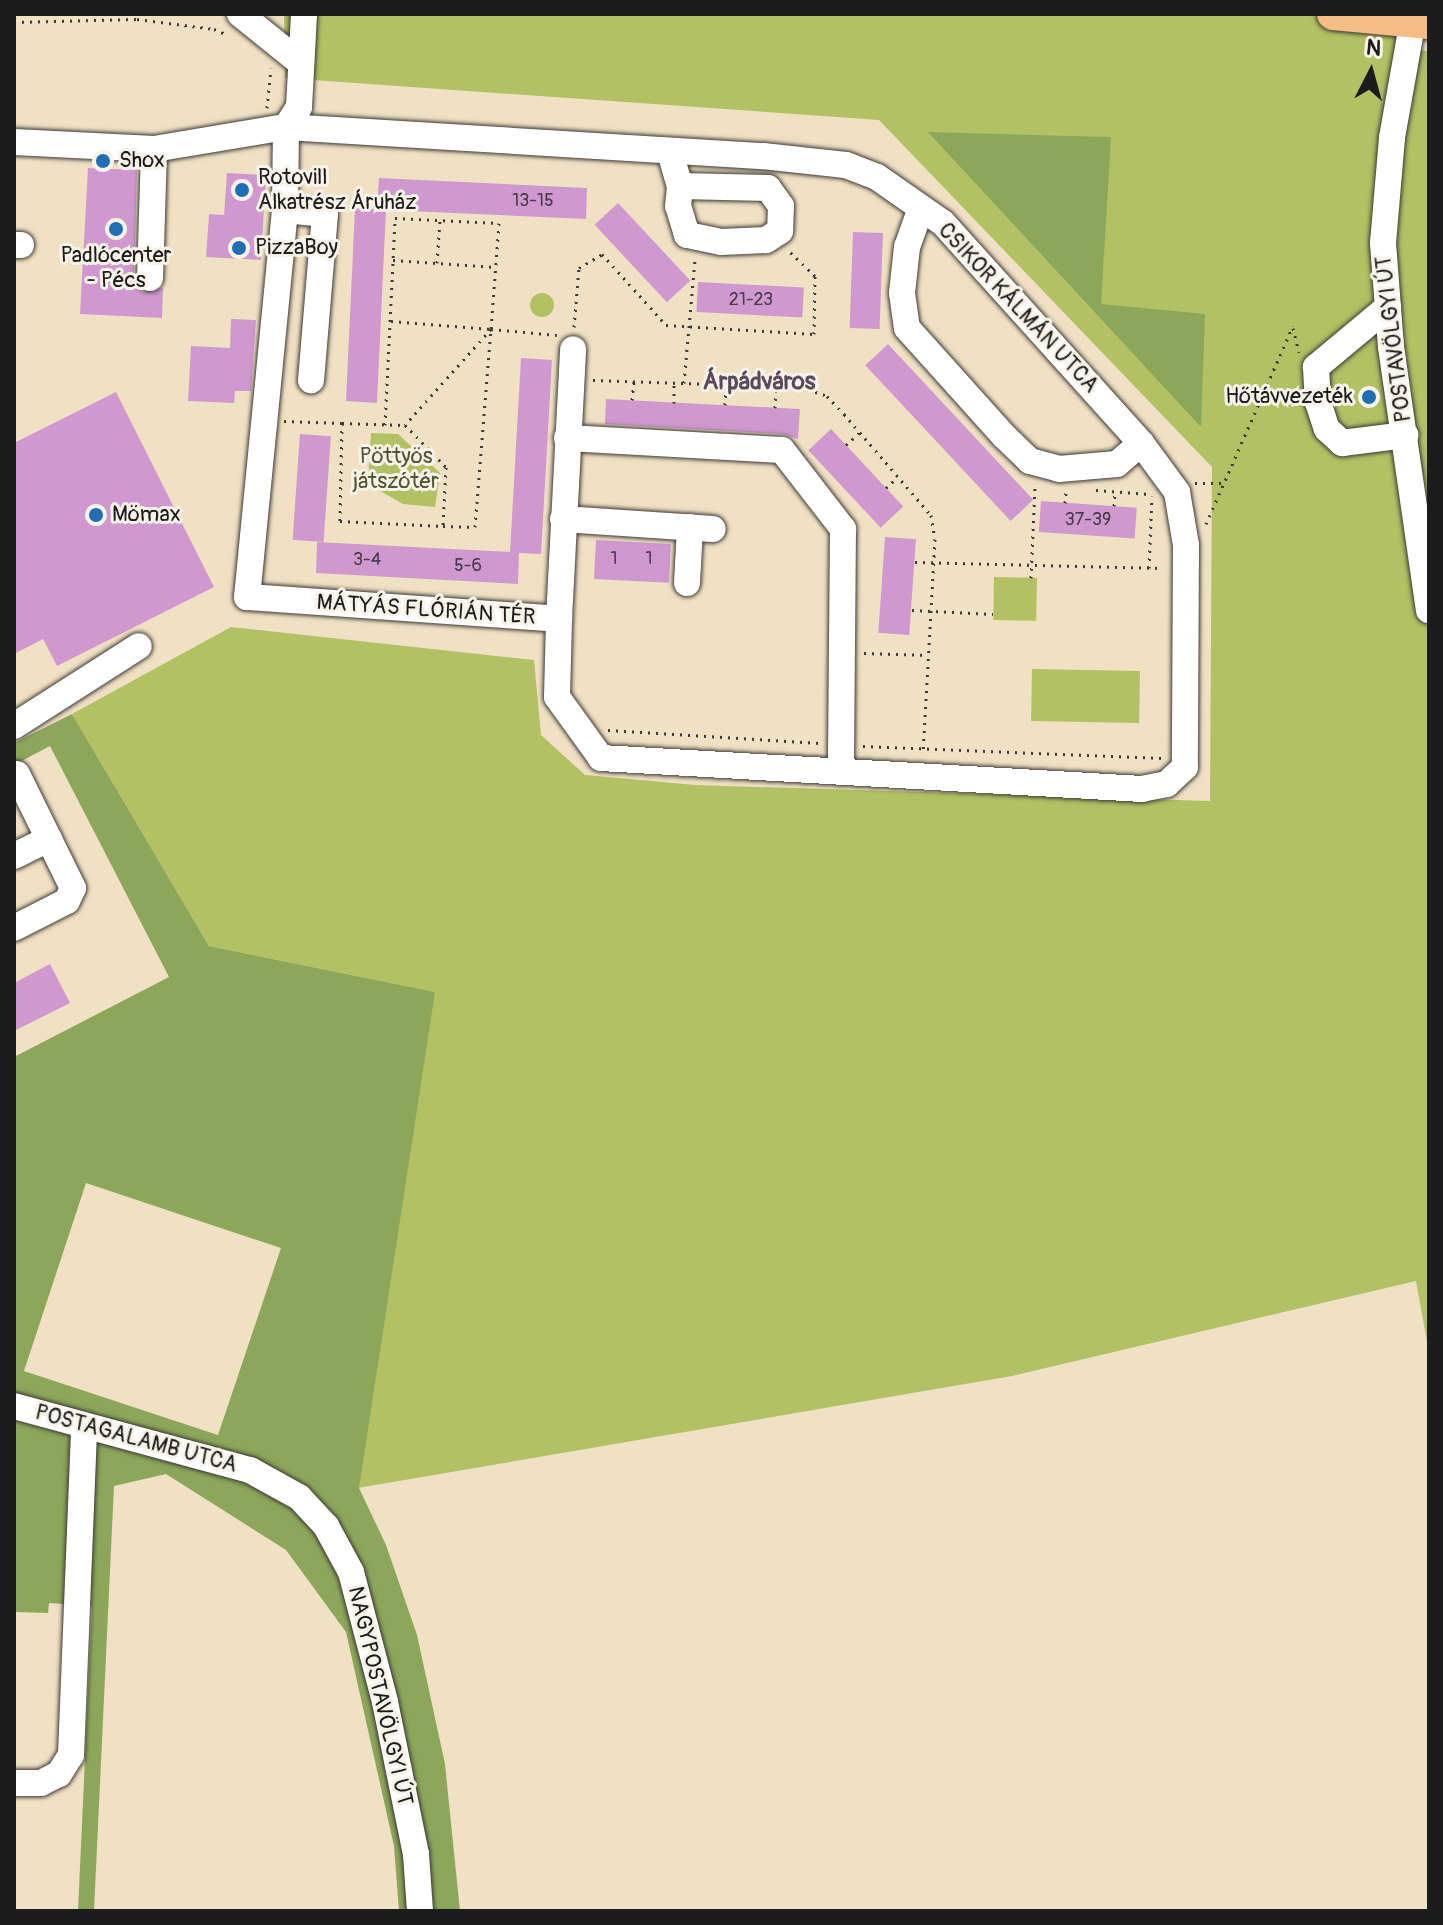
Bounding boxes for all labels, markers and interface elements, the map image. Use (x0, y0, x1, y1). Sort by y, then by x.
north arrow (1331, 32, 1411, 112)
text: N (1365, 33, 1382, 63)
place label: Shox (119, 148, 165, 174)
marker: Shox (94, 152, 112, 170)
place label: Rotovill Alkatrész Áruház (258, 164, 417, 216)
marker: Rotovill Alkatrész Áruház (233, 181, 251, 199)
house number: 13-15 (512, 190, 554, 212)
street label: CSIKOR KÁLMÁN UTCA (932, 218, 1104, 398)
marker: Padlócenter - Pécs (107, 220, 125, 238)
place label: PizzaBoy (255, 235, 338, 261)
marker: PizzaBoy (230, 239, 248, 257)
place label: Padlócenter - Pécs (61, 242, 171, 294)
street label: POSTAVÖLGYI ÚT (1371, 254, 1417, 424)
house number: 21-23 (729, 289, 773, 311)
district label: Árpádváros (703, 368, 815, 396)
place label: Hőtávvezeték (1225, 384, 1353, 410)
marker: Hőtávvezeték (1360, 388, 1378, 406)
park label: Pöttyös játszótér (353, 443, 439, 494)
place label: Mömax (112, 502, 181, 528)
marker: Mömax (87, 506, 105, 524)
house number: 37-39 (1065, 509, 1111, 531)
house number: 1 (610, 548, 618, 570)
house number: 1 (645, 548, 653, 570)
house number: 3-4 (353, 549, 381, 571)
house number: 5-6 (454, 555, 482, 577)
street label: MÁTYÁS FLÓRIÁN TÉR (316, 589, 536, 631)
street label: POSTAGALAMB UTCA (32, 1399, 240, 1479)
street label: NAGYPOSTAVÖLGYI ÚT (342, 1584, 418, 1808)

